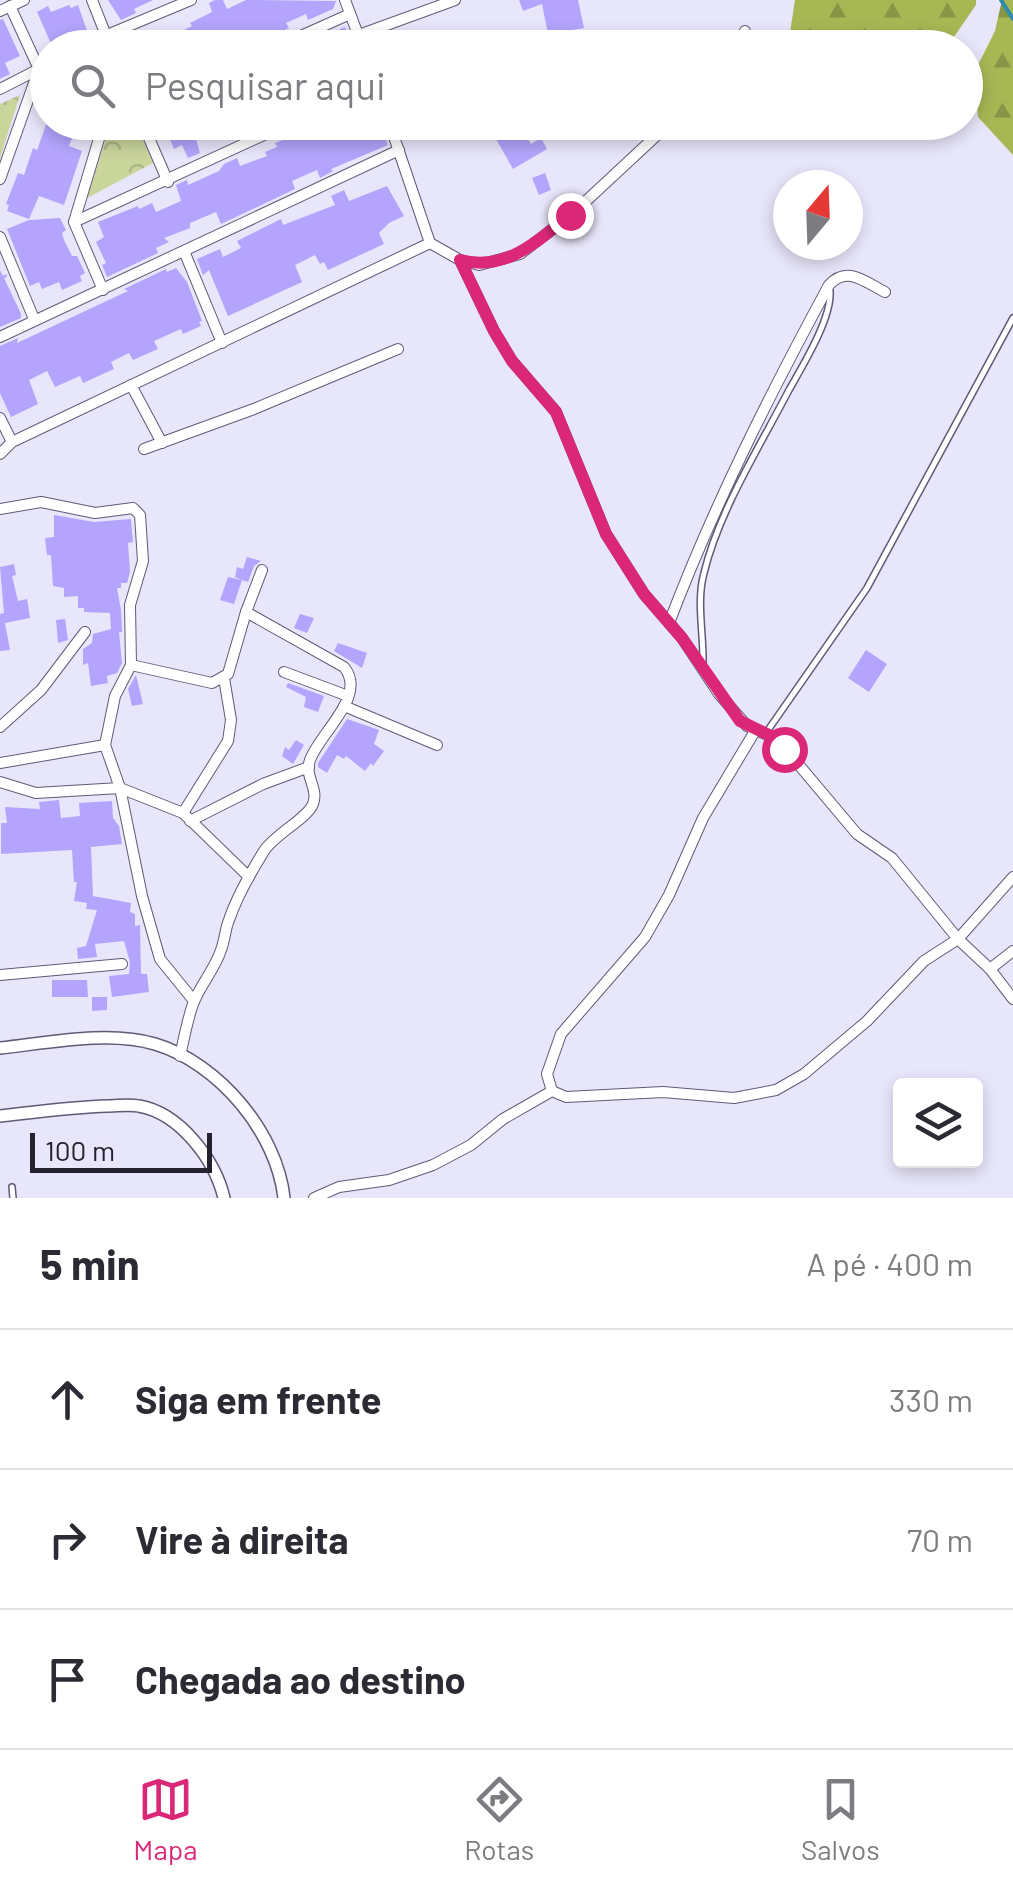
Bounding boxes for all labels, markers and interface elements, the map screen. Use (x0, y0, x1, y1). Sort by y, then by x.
search box (30, 30, 983, 140)
icon: search (65, 58, 120, 113)
text: Pesquisar aqui (145, 62, 386, 108)
north arrow (773, 170, 863, 260)
route end (548, 193, 594, 239)
route start (762, 727, 808, 773)
map controls (893, 1078, 983, 1168)
button: layers (893, 1078, 983, 1168)
scale bar (30, 1128, 212, 1172)
text: 100 m (45, 1133, 115, 1167)
text: 5 min (40, 1238, 140, 1288)
text: A pé · 400 m (807, 1244, 973, 1282)
icon: ahead (40, 1372, 95, 1427)
text: Siga em frente (135, 1376, 381, 1422)
text: 330 m (889, 1380, 973, 1418)
icon: right (40, 1512, 95, 1567)
text: Vire à direita (135, 1516, 349, 1562)
text: 70 m (907, 1520, 973, 1558)
icon: arrive (40, 1652, 95, 1707)
text: Chegada ao destino (135, 1656, 466, 1702)
tab: Mapa (133, 1772, 197, 1866)
tab: Rotas (464, 1772, 534, 1866)
tab: Salvos (801, 1772, 880, 1866)

